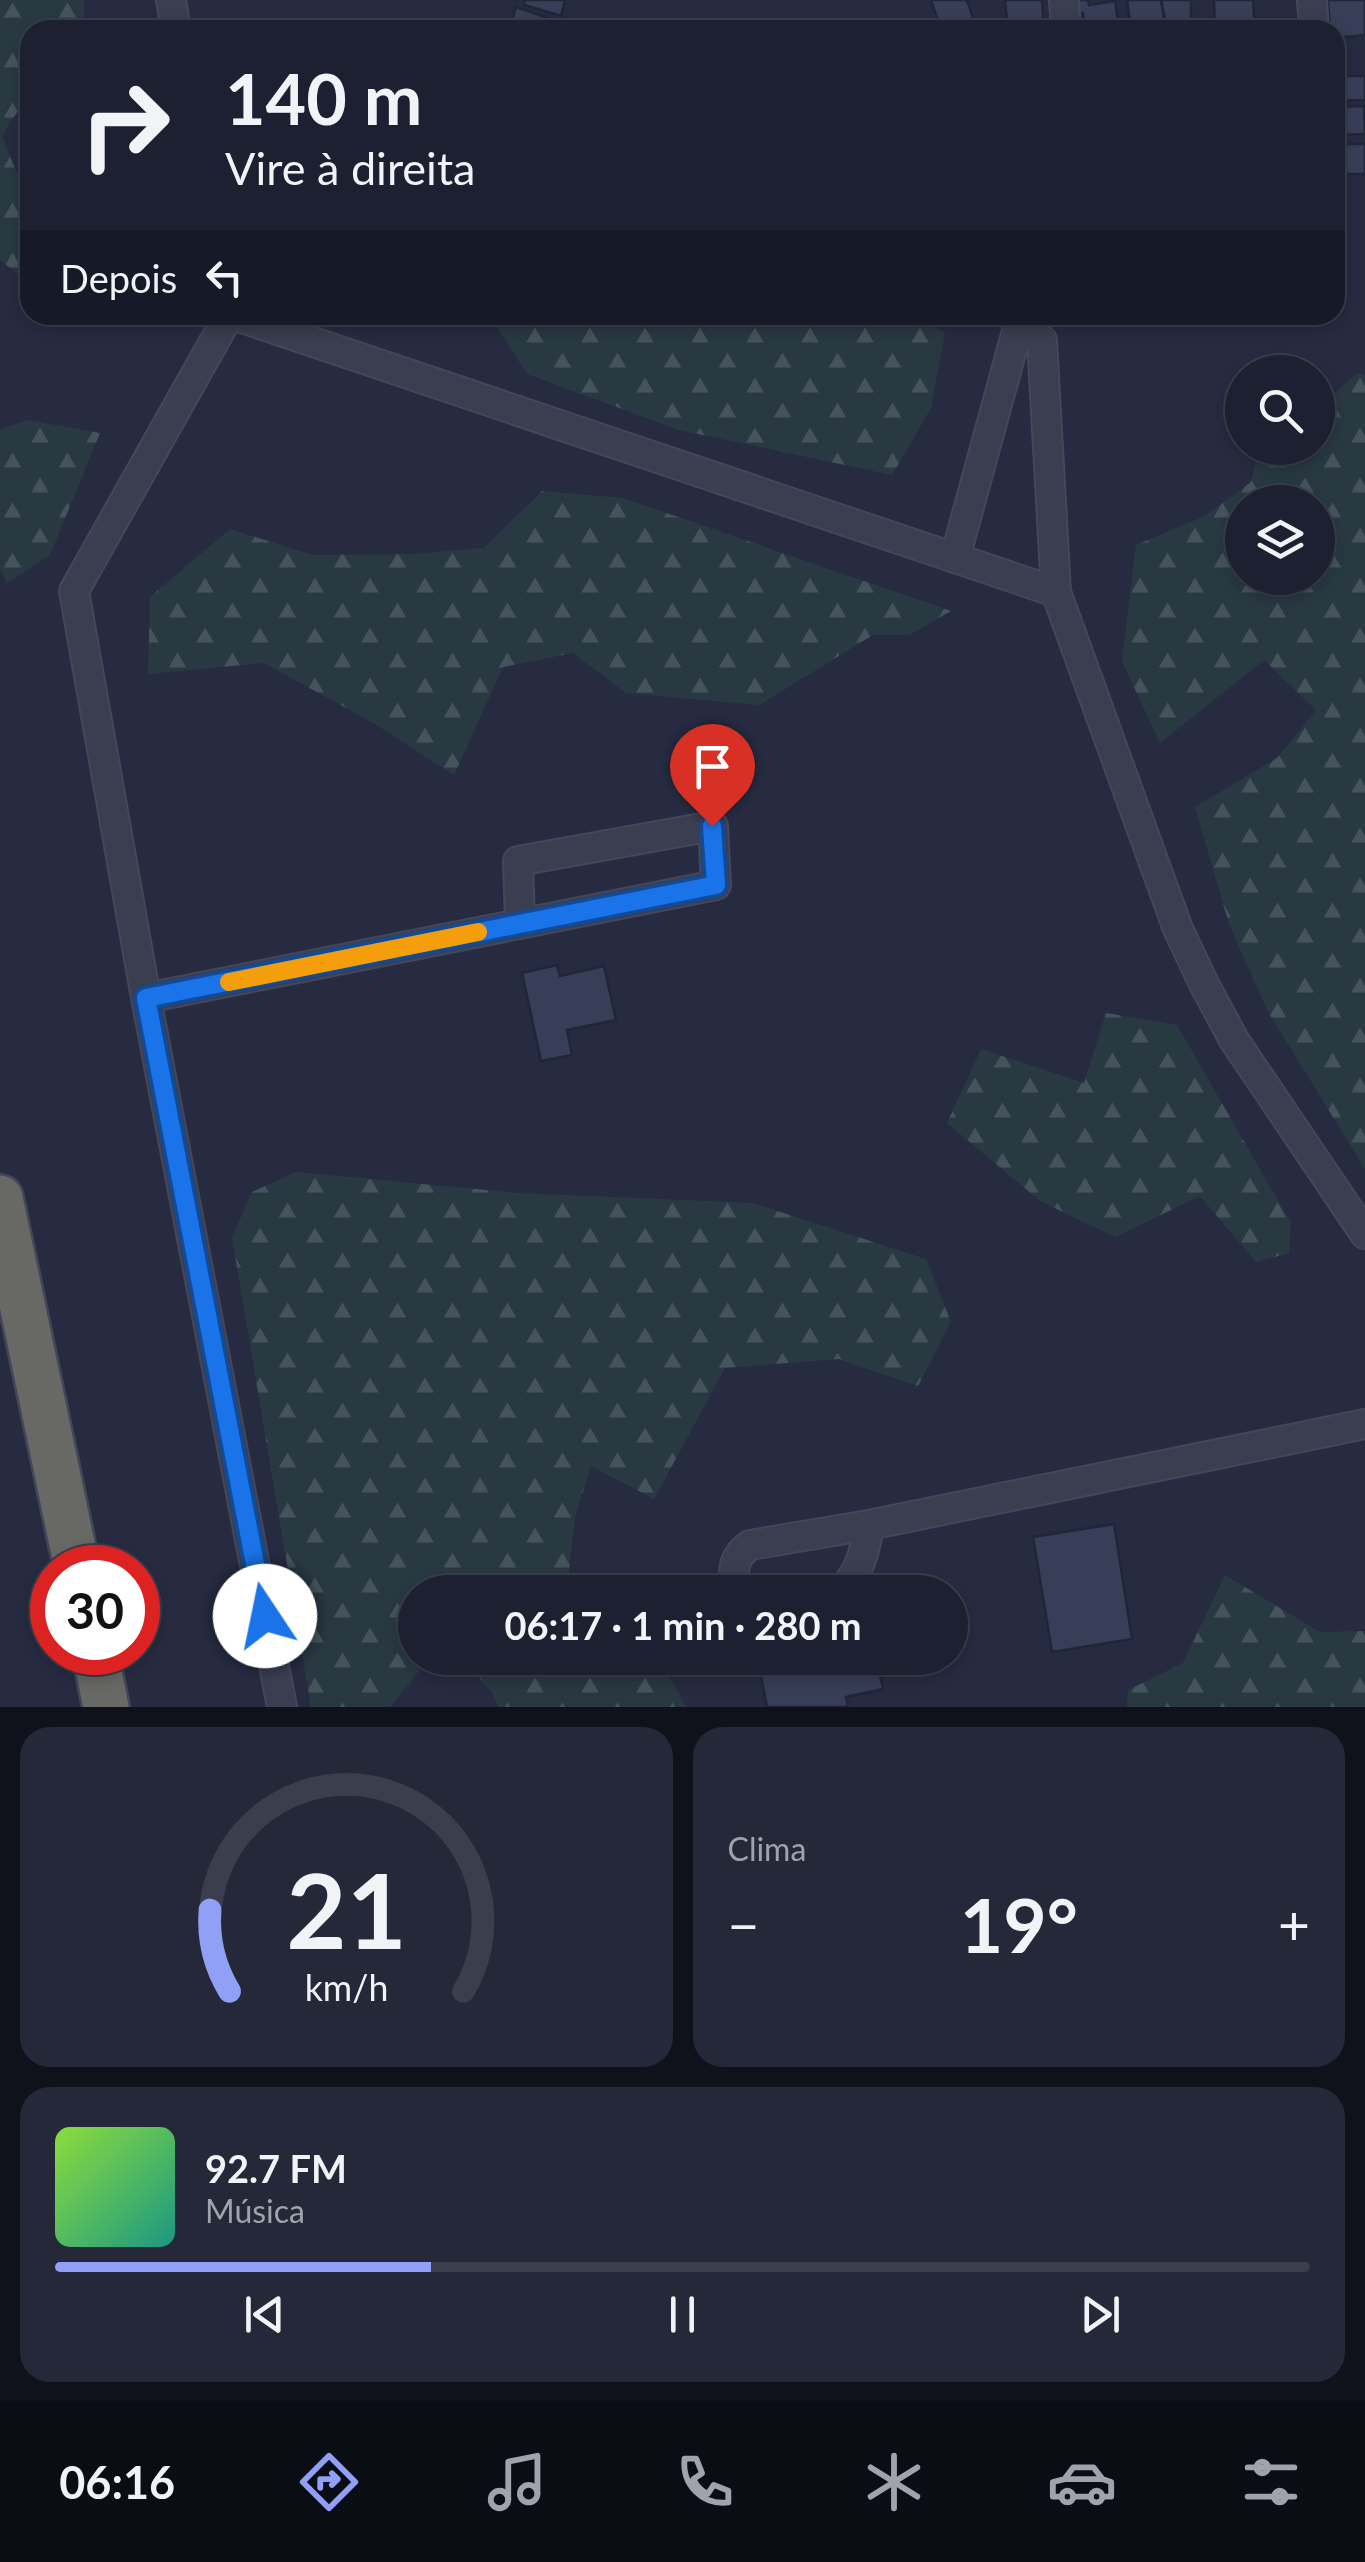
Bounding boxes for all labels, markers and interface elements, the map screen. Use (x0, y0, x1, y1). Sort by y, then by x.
text: 140 m (225, 56, 422, 140)
icon: right (60, 60, 190, 190)
text: Vire à direita (225, 141, 475, 195)
icon: left (197, 250, 252, 305)
text: Depois (60, 255, 177, 301)
map controls (1225, 355, 1335, 595)
button: search (1225, 355, 1335, 465)
button: layers (1225, 485, 1335, 595)
pin (670, 724, 755, 827)
icon: arrive (685, 739, 740, 794)
speed limit sign: 30 (30, 1545, 160, 1675)
position arrow (213, 1564, 317, 1668)
text: 06:17 · 1 min · 280 m (504, 1602, 862, 1648)
text: Clima (728, 1829, 806, 1868)
text: 21 (286, 1846, 407, 1971)
text: 19° (960, 1879, 1078, 1969)
text: − (728, 1891, 759, 1957)
text: + (1278, 1891, 1310, 1957)
text: km/h (304, 1966, 388, 2009)
text: 92.7 FM (205, 2145, 347, 2191)
text: Música (205, 2191, 305, 2230)
icon: previous (237, 2287, 292, 2342)
icon: pause (655, 2287, 710, 2342)
icon: next (1073, 2287, 1128, 2342)
icon: directions (294, 2447, 364, 2517)
icon: music (482, 2447, 552, 2517)
icon: phone (670, 2447, 740, 2517)
icon: climate (859, 2447, 929, 2517)
icon: car (1047, 2447, 1117, 2517)
icon: filters (1236, 2447, 1306, 2517)
text: 06:16 (59, 2455, 175, 2509)

